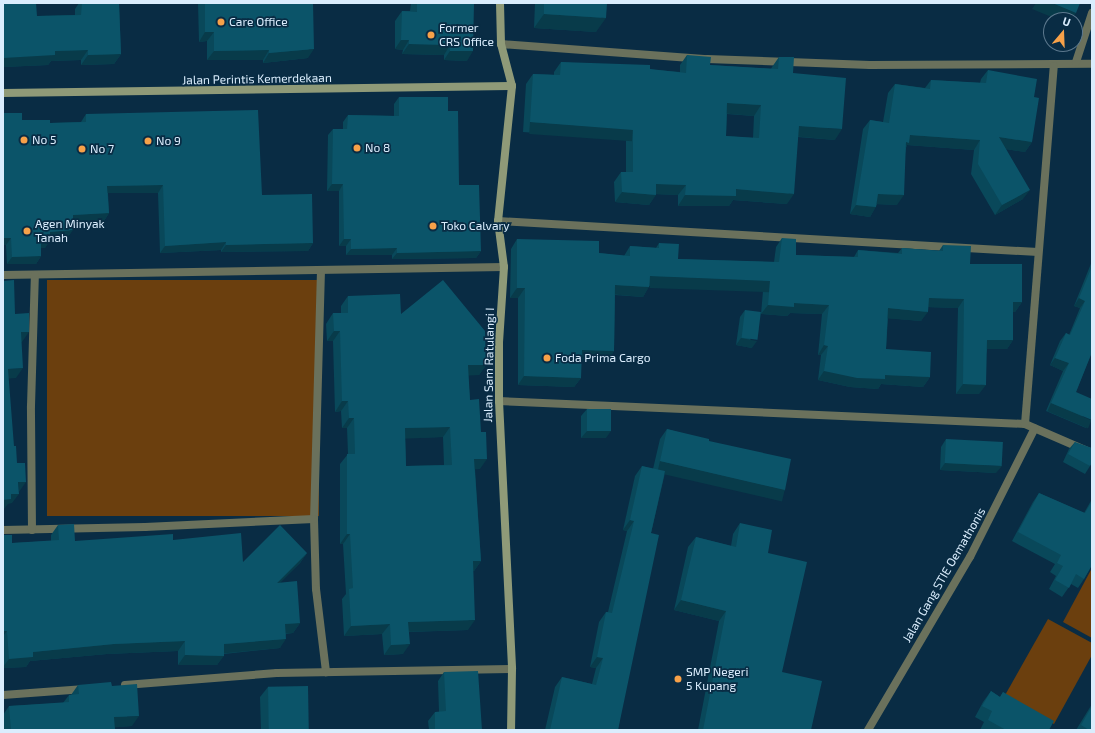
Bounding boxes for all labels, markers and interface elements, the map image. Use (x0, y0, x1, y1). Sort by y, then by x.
north arrow (1043, 12, 1083, 52)
text: U (1061, 14, 1072, 28)
place label: Care Office (229, 15, 288, 29)
marker: Care Office (216, 17, 226, 27)
place label: Former CRS Office (439, 21, 494, 49)
marker: Former CRS Office (426, 30, 436, 40)
street label: Jalan Perintis Kemerdekaan (182, 70, 332, 88)
place label: No 5 (32, 133, 56, 147)
place label: No 9 (156, 134, 181, 148)
marker: No 5 (19, 135, 29, 145)
marker: No 9 (143, 136, 153, 146)
place label: No 8 (365, 141, 390, 155)
place label: No 7 (90, 142, 114, 156)
marker: No 8 (352, 143, 362, 153)
marker: No 7 (77, 144, 87, 154)
place label: Agen Minyak Tanah (35, 217, 105, 245)
place label: Toko Calvary (441, 219, 510, 233)
marker: Toko Calvary (428, 221, 438, 231)
marker: Agen Minyak Tanah (22, 226, 32, 236)
street label: Jalan Sam Ratulangi I (481, 307, 497, 423)
place label: Foda Prima Cargo (555, 351, 651, 365)
marker: Foda Prima Cargo (542, 353, 552, 363)
street label: Jalan Gang STIE Oemathonis (899, 505, 989, 645)
place label: SMP Negeri 5 Kupang (686, 665, 749, 693)
marker: SMP Negeri 5 Kupang (673, 674, 683, 684)

